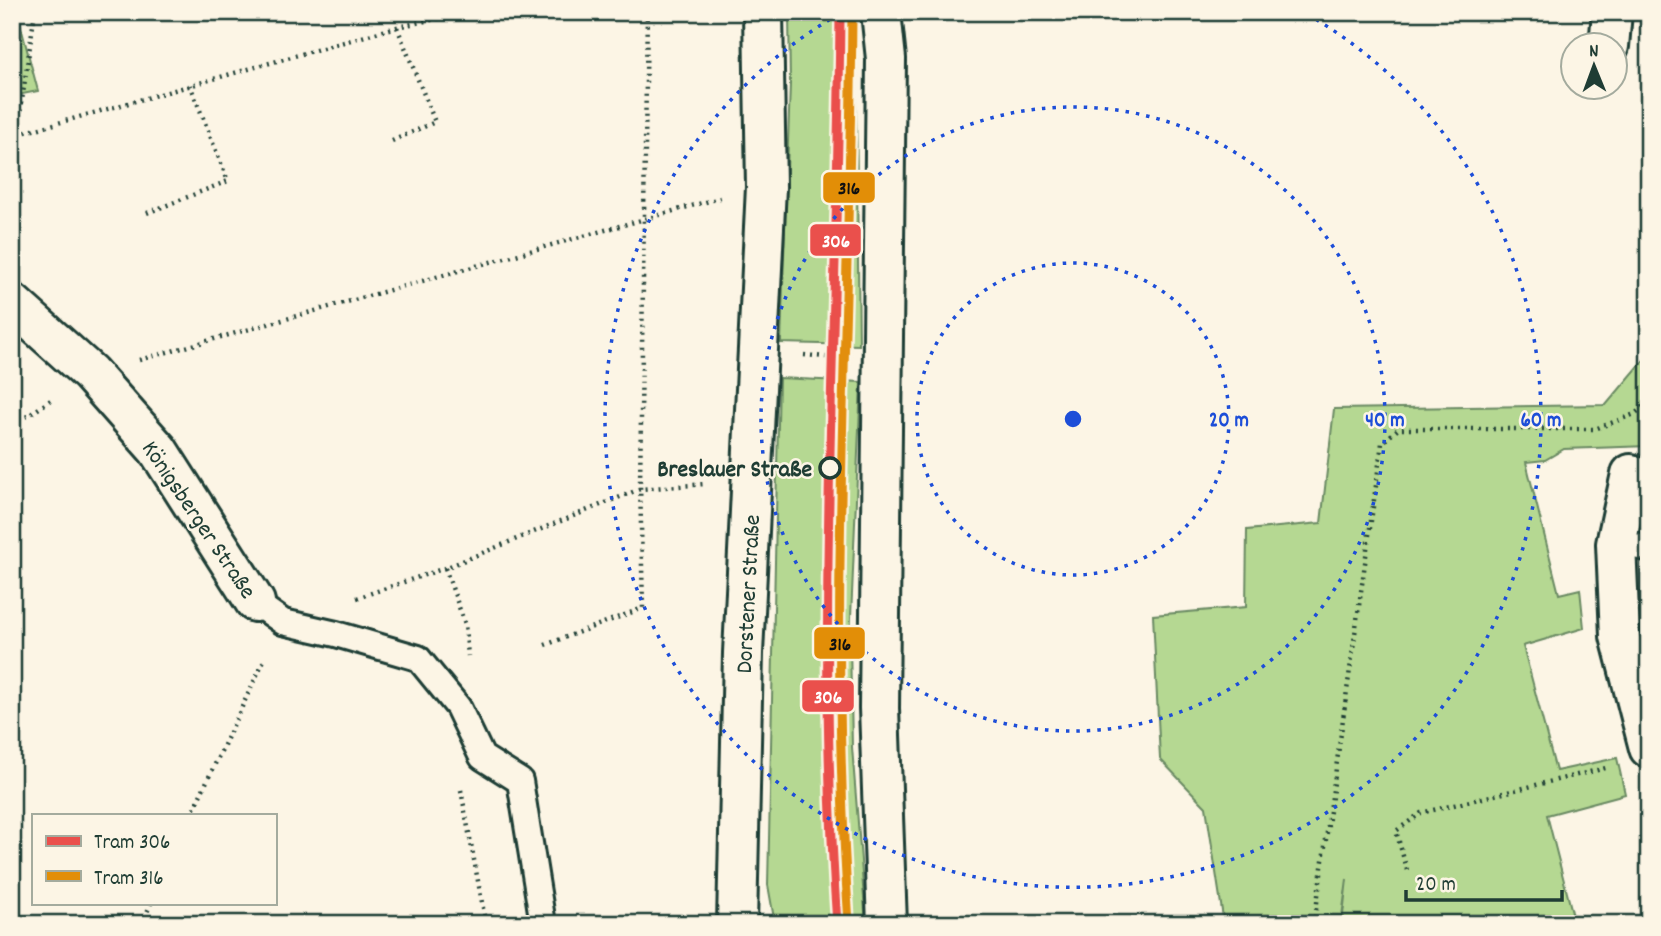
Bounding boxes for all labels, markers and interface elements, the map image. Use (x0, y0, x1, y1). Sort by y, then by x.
north arrow (1560, 32, 1630, 102)
text: N (1589, 39, 1599, 66)
line badge: 316 (822, 171, 876, 204)
text: 316 (838, 177, 860, 204)
line badge: 306 (809, 223, 862, 257)
text: 306 (822, 230, 850, 257)
centre of rings (1061, 407, 1085, 431)
text: 20 m (1209, 407, 1249, 437)
text: 40 m (1365, 407, 1405, 437)
text: 60 m (1521, 407, 1561, 437)
street label: Königsberger Straße (132, 435, 263, 607)
place label: Breslauer Straße (657, 454, 812, 488)
marker: Breslauer Straße (819, 457, 841, 479)
street label: Dorstener Straße (729, 514, 771, 674)
line badge: 316 (813, 626, 866, 660)
text: 316 (829, 633, 851, 660)
line badge: 306 (801, 679, 855, 713)
text: 306 (814, 686, 842, 713)
legend (32, 814, 276, 904)
text: Tram 306 (94, 829, 170, 859)
scale bar (1406, 859, 1561, 903)
text: Tram 316 (94, 865, 164, 895)
text: 20 m (1416, 871, 1456, 901)

